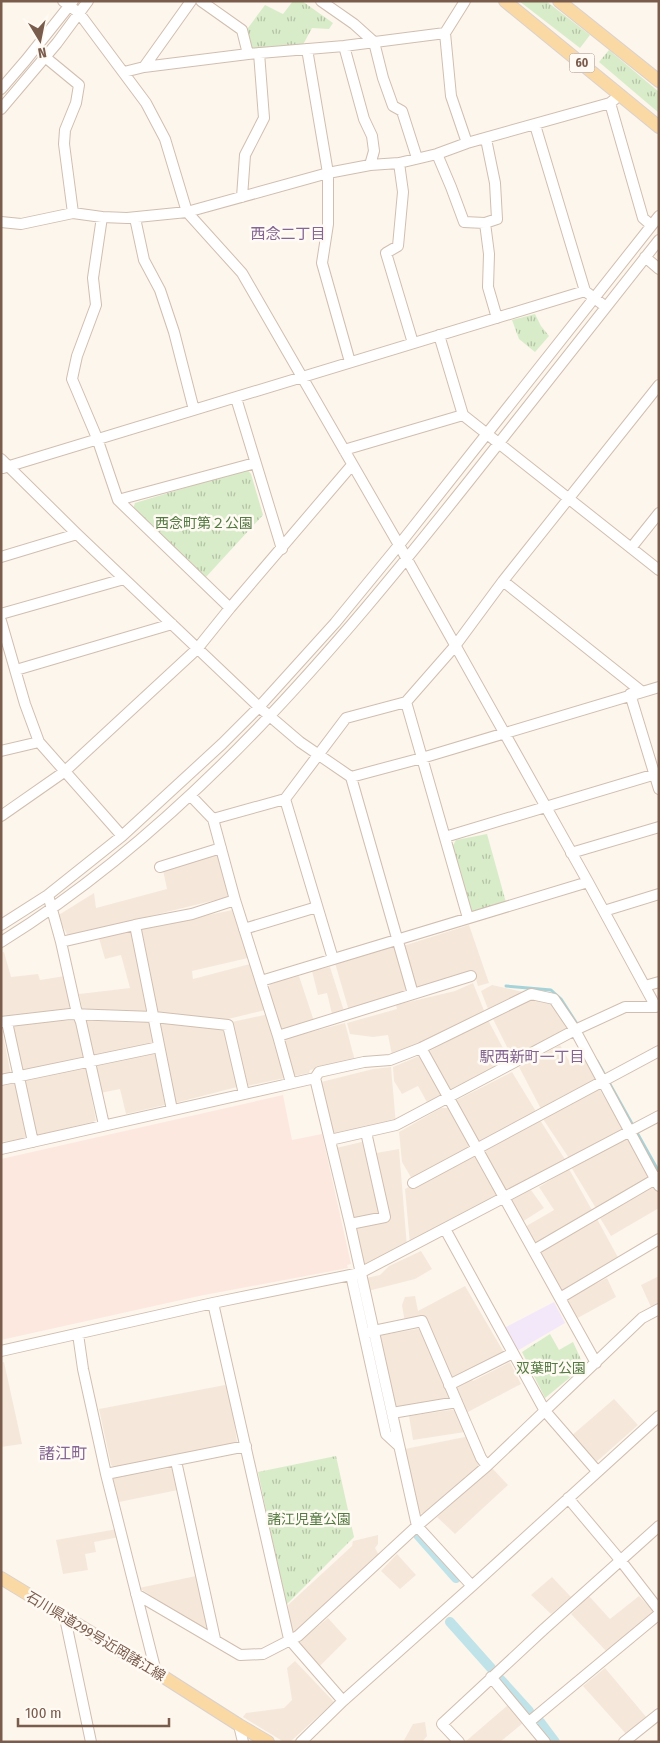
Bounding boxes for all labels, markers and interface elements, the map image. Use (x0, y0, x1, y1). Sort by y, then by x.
north arrow (15, 15, 65, 65)
text: N (37, 43, 48, 61)
road number: 60 (570, 54, 594, 72)
district label: 西念二丁目 (250, 225, 326, 243)
park label: 西念町第２公園 (155, 515, 253, 532)
district label: 駅西新町一丁目 (479, 1048, 585, 1066)
park label: 双葉町公園 (516, 1360, 586, 1377)
district label: 諸江町 (39, 1444, 87, 1463)
park label: 諸江児童公園 (267, 1511, 351, 1528)
street label: 石川県道299号近岡諸江線 (23, 1588, 169, 1685)
scale bar (18, 1696, 169, 1728)
text: 100 m (25, 1704, 62, 1722)

